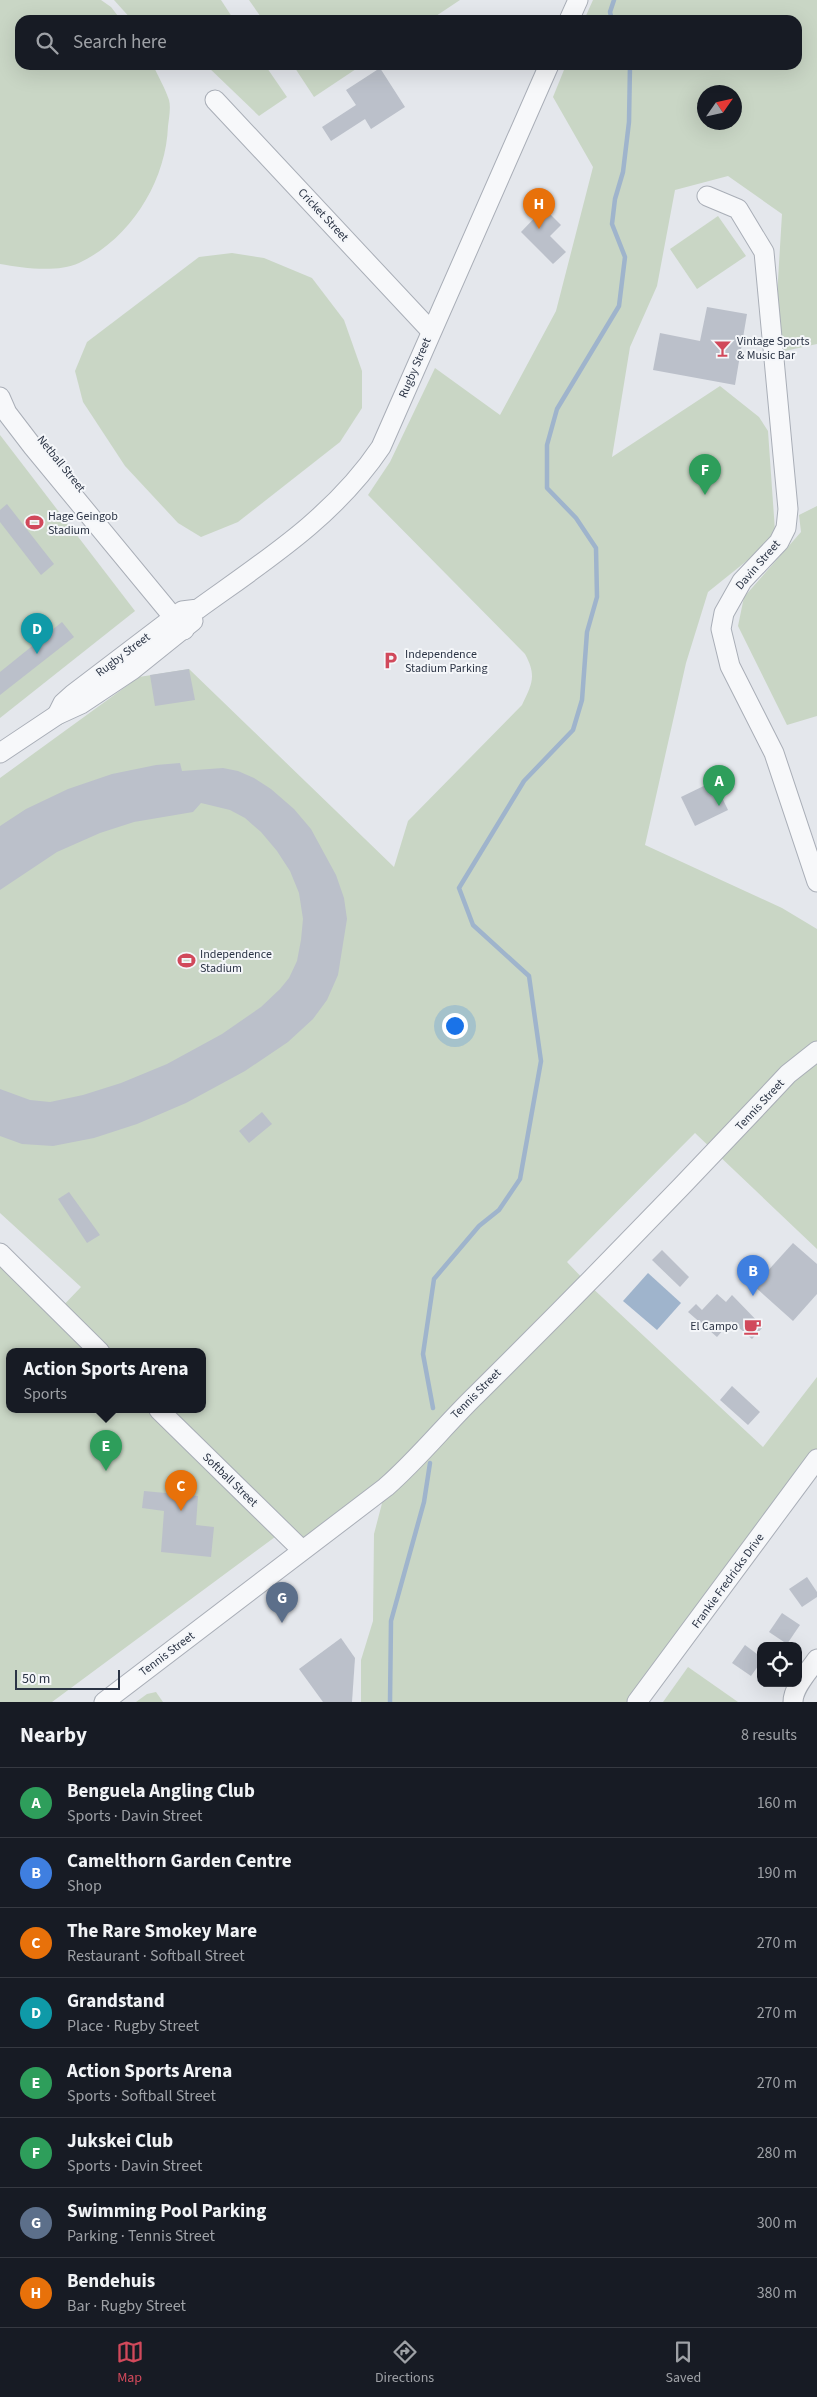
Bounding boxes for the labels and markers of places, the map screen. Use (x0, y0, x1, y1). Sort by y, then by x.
pin: H (523, 188, 555, 229)
place label: Vintage Sports & Music Bar (737, 333, 809, 364)
bar icon: Vintage Sports & Music Bar (713, 338, 733, 358)
pin: F (689, 454, 721, 495)
place label: Hage Geingob Stadium (48, 508, 118, 539)
sports icon: Hage Geingob Stadium (24, 513, 44, 533)
pin: D (21, 613, 53, 654)
place label: Independence Stadium Parking (405, 646, 487, 677)
parking icon: Independence Stadium Parking (381, 651, 401, 671)
pin: A (703, 765, 735, 806)
place label: Independence Stadium (200, 946, 272, 977)
sports icon: Independence Stadium (176, 951, 196, 971)
pin: B (737, 1255, 769, 1296)
cafe icon: El Campo (742, 1316, 762, 1336)
place label: El Campo (690, 1318, 738, 1335)
pin: E (90, 1430, 122, 1471)
pin: C (165, 1470, 197, 1511)
pin: G (266, 1582, 298, 1623)

